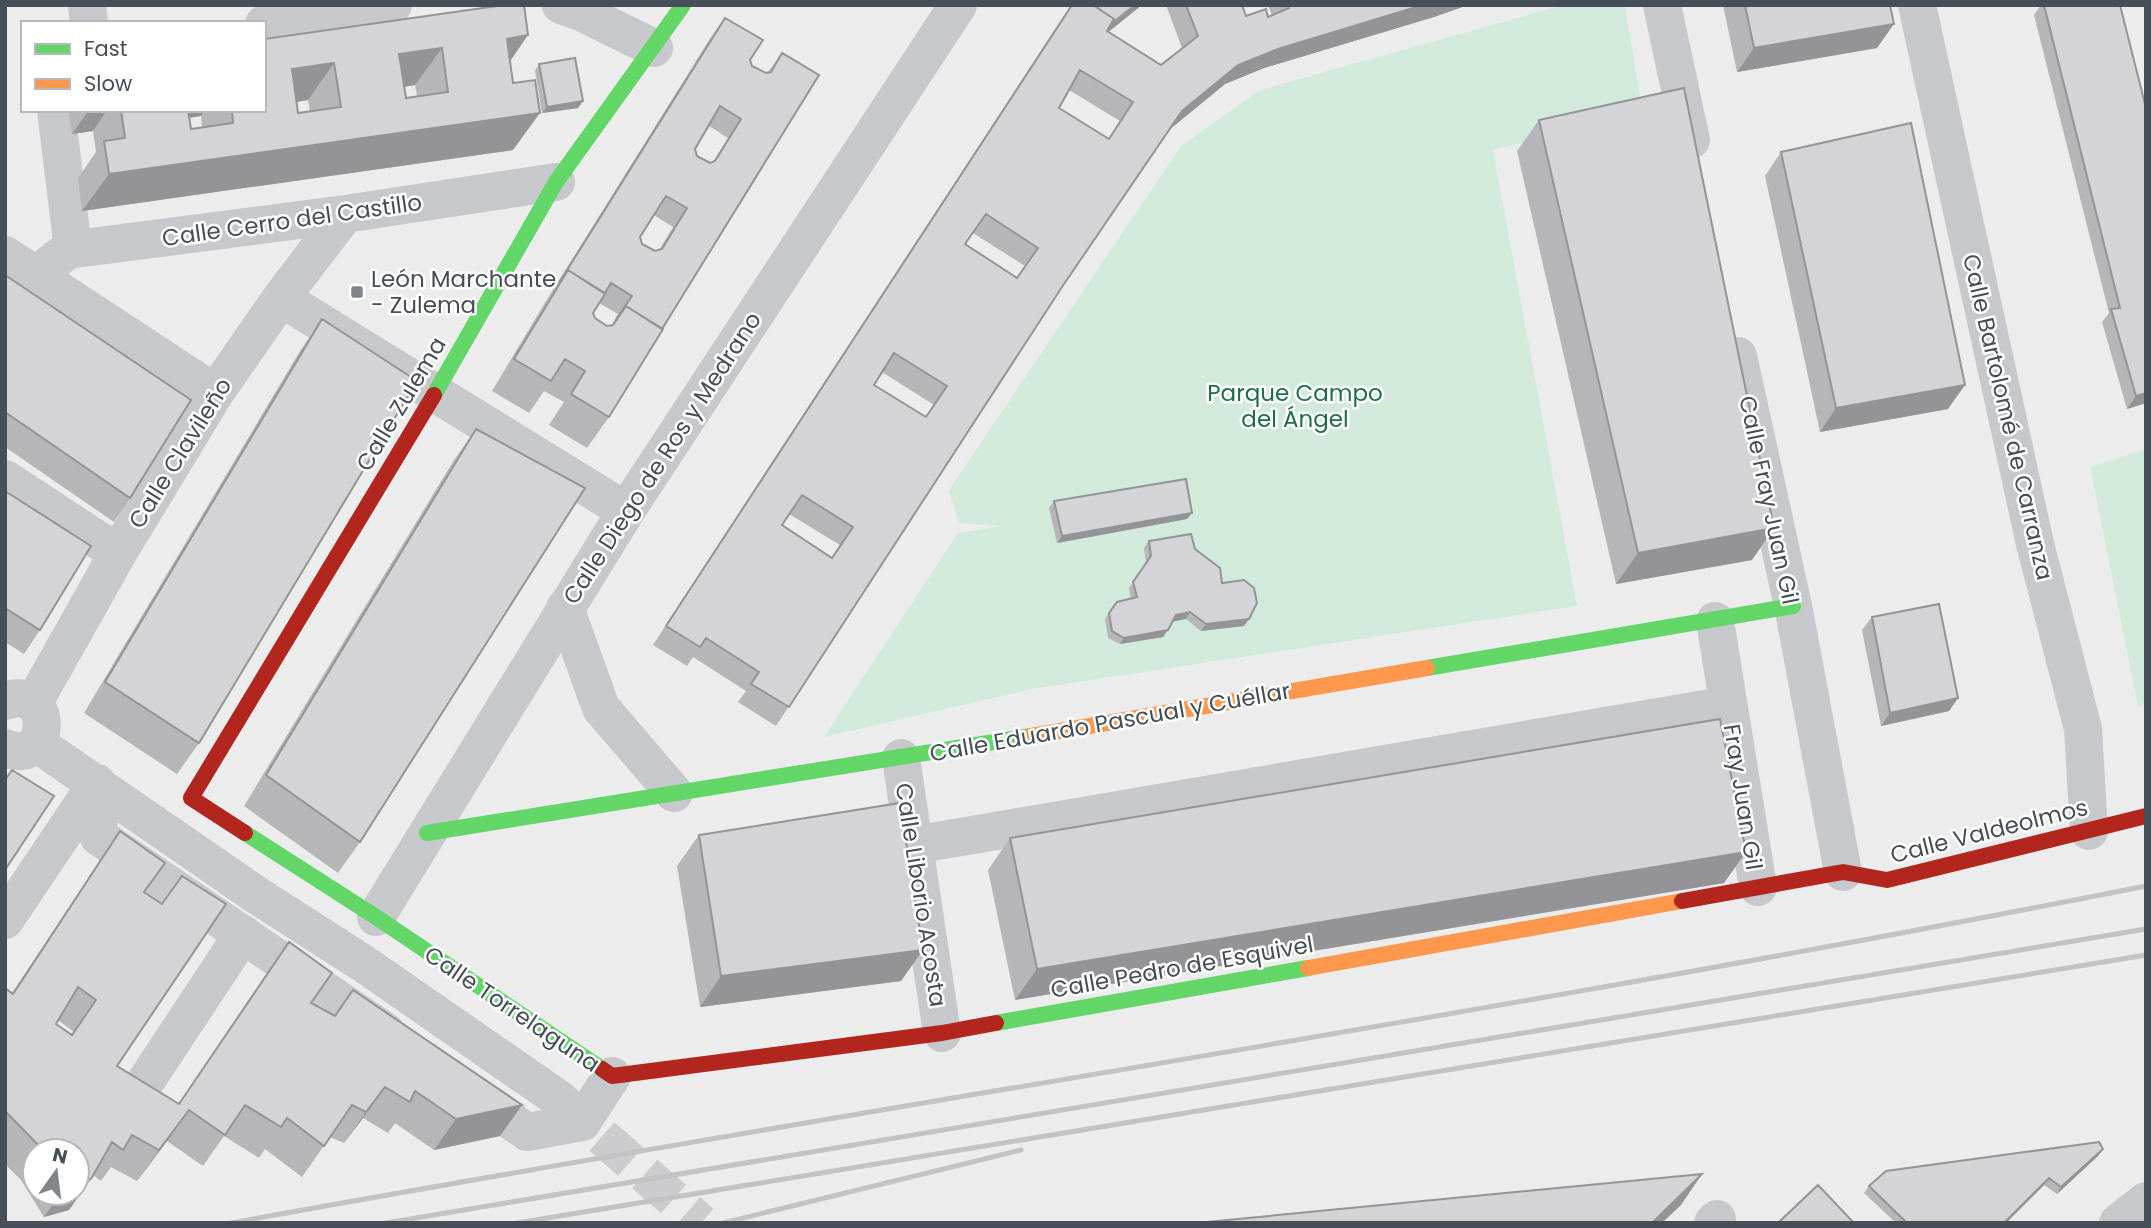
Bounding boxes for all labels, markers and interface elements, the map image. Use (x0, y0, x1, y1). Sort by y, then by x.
legend (21, 21, 266, 112)
text: Fast (84, 34, 127, 63)
text: Slow (84, 69, 132, 98)
street label: Calle Cerro del Castillo (160, 186, 424, 254)
street label: Calle Bartolomé de Carranza (1955, 251, 2061, 583)
place label: León Marchante - Zulema (371, 263, 556, 321)
marker: León Marchante - Zulema (349, 284, 365, 300)
street label: Calle Diego de Ros y Medrano (555, 306, 769, 610)
street label: Calle Zulema (348, 331, 454, 477)
street label: Calle Clavileño (121, 372, 239, 534)
park label: Parque Campo del Ángel (1207, 377, 1383, 435)
street label: Calle Fray Juan Gil (1731, 393, 1807, 607)
street label: Calle Eduardo Pascual y Cuéllar (927, 674, 1293, 770)
street label: Fray Juan Gil (1716, 722, 1770, 872)
street label: Calle Liborio Acosta (888, 781, 954, 1009)
street label: Calle Valdeolmos (1887, 791, 2091, 871)
street label: Calle Pedro de Esquivel (1048, 928, 1316, 1006)
street label: Calle Torrelaguna (418, 938, 606, 1080)
north arrow (21, 1137, 91, 1207)
text: N (50, 1141, 70, 1171)

